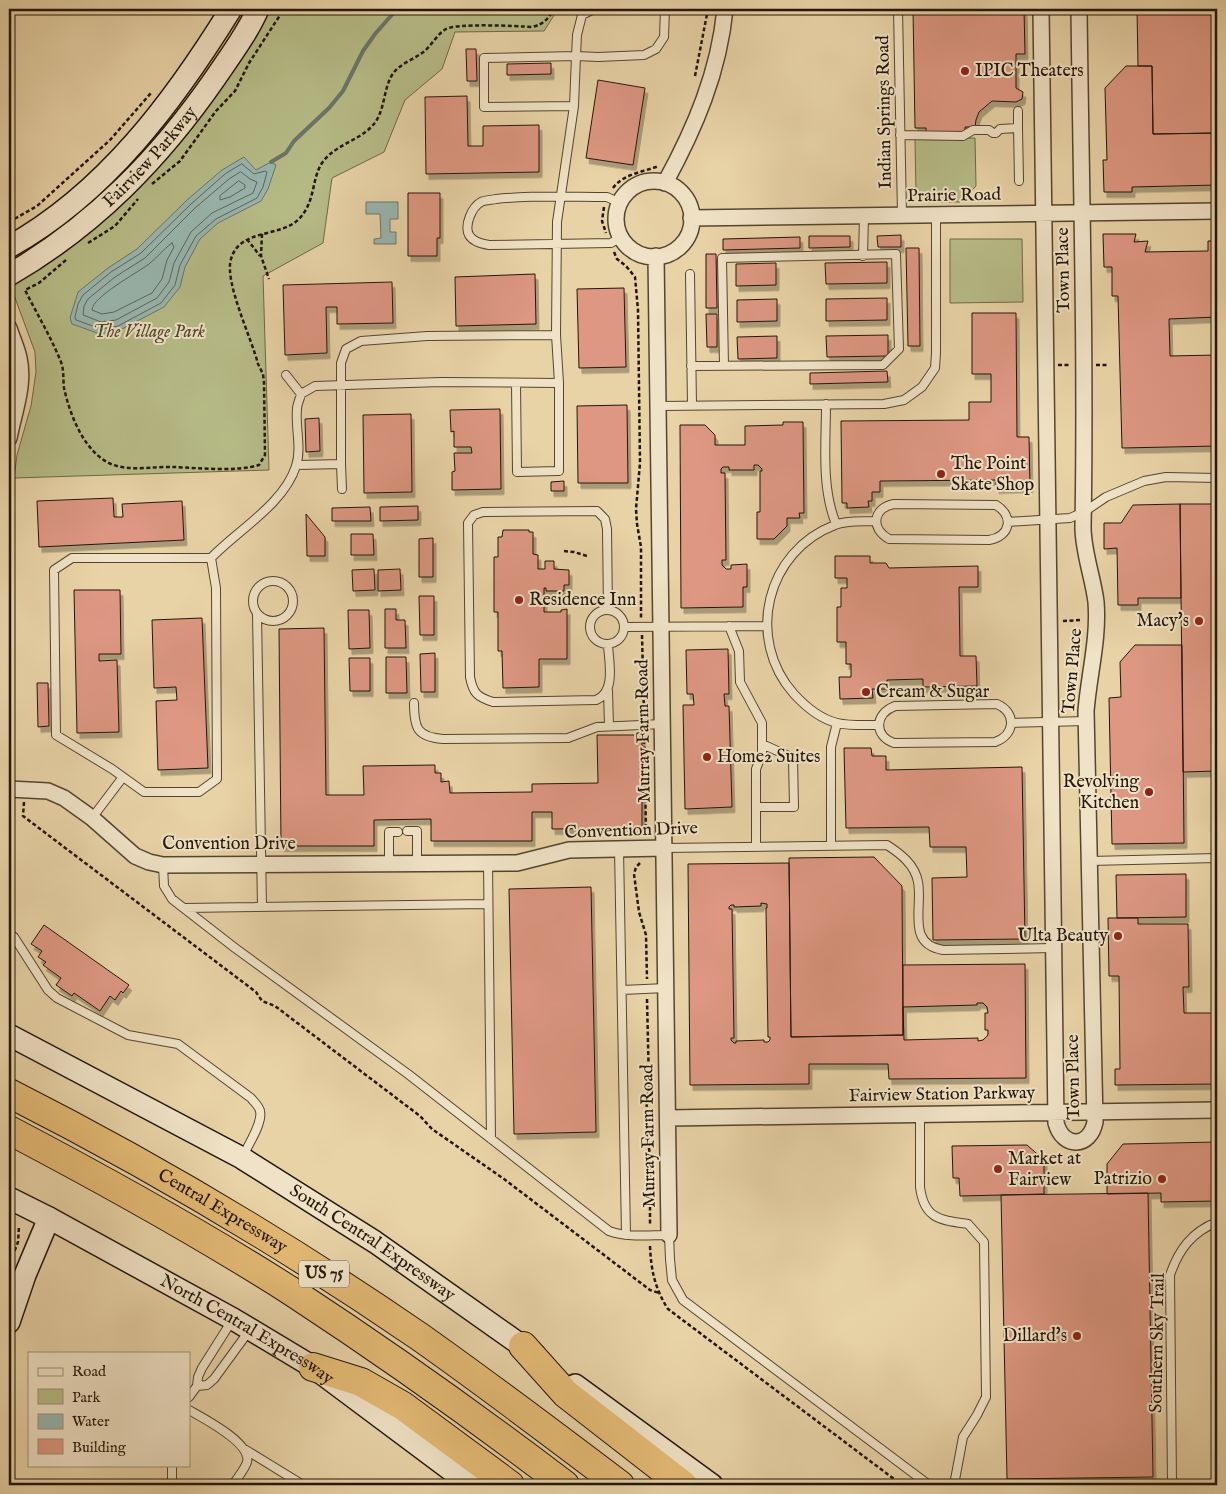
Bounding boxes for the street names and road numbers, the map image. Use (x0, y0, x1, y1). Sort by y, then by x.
street label: Indian Springs Road (872, 35, 898, 189)
street label: Fairview Parkway (98, 102, 202, 213)
street label: Prairie Road (907, 184, 1002, 208)
street label: Town Place (1052, 227, 1076, 313)
street label: Town Place (1058, 627, 1088, 715)
street label: Murray Farm Road (631, 659, 657, 803)
street label: Convention Drive (564, 817, 698, 845)
street label: Convention Drive (162, 833, 296, 856)
street label: Town Place (1062, 1034, 1086, 1120)
street label: Murray Farm Road (636, 1064, 662, 1208)
street label: Fairview Station Parkway (848, 1082, 1036, 1108)
street label: Central Expressway (154, 1164, 292, 1259)
street label: South Central Expressway (285, 1179, 460, 1307)
road number: US 75 (299, 1260, 349, 1288)
street label: North Central Expressway (156, 1270, 338, 1390)
street label: Southern Sky Trail (1145, 1273, 1171, 1413)

